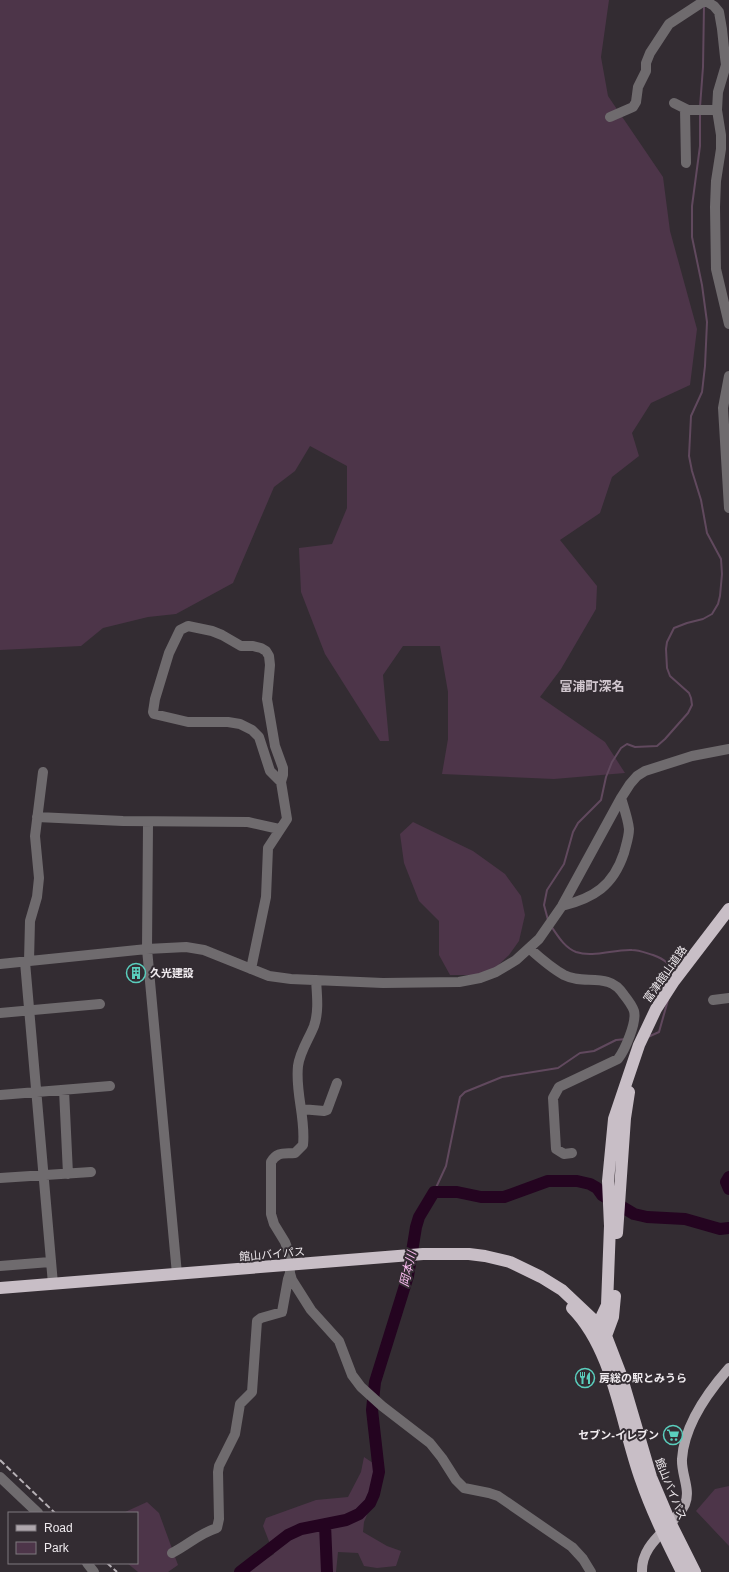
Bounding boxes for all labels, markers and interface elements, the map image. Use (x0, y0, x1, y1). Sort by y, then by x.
district label: 富浦町深名 (559, 679, 625, 694)
street label: 富津館山道路 (641, 944, 689, 1004)
building icon: 久光建設 (125, 962, 147, 984)
place label: 久光建設 (150, 967, 194, 979)
street label: 館山バイパス (239, 1245, 305, 1263)
water label: 岡本川 (397, 1248, 419, 1288)
restaurant icon: 房総の駅とみうら (574, 1367, 596, 1389)
place label: 房総の駅とみうら (599, 1372, 687, 1384)
supermarket icon: セブン-イレブン (662, 1424, 684, 1446)
place label: セブン-イレブン (578, 1429, 659, 1441)
street label: 館山バイパス (653, 1456, 689, 1522)
legend (8, 1512, 138, 1564)
text: Road (44, 1521, 73, 1535)
text: Park (44, 1541, 70, 1555)

